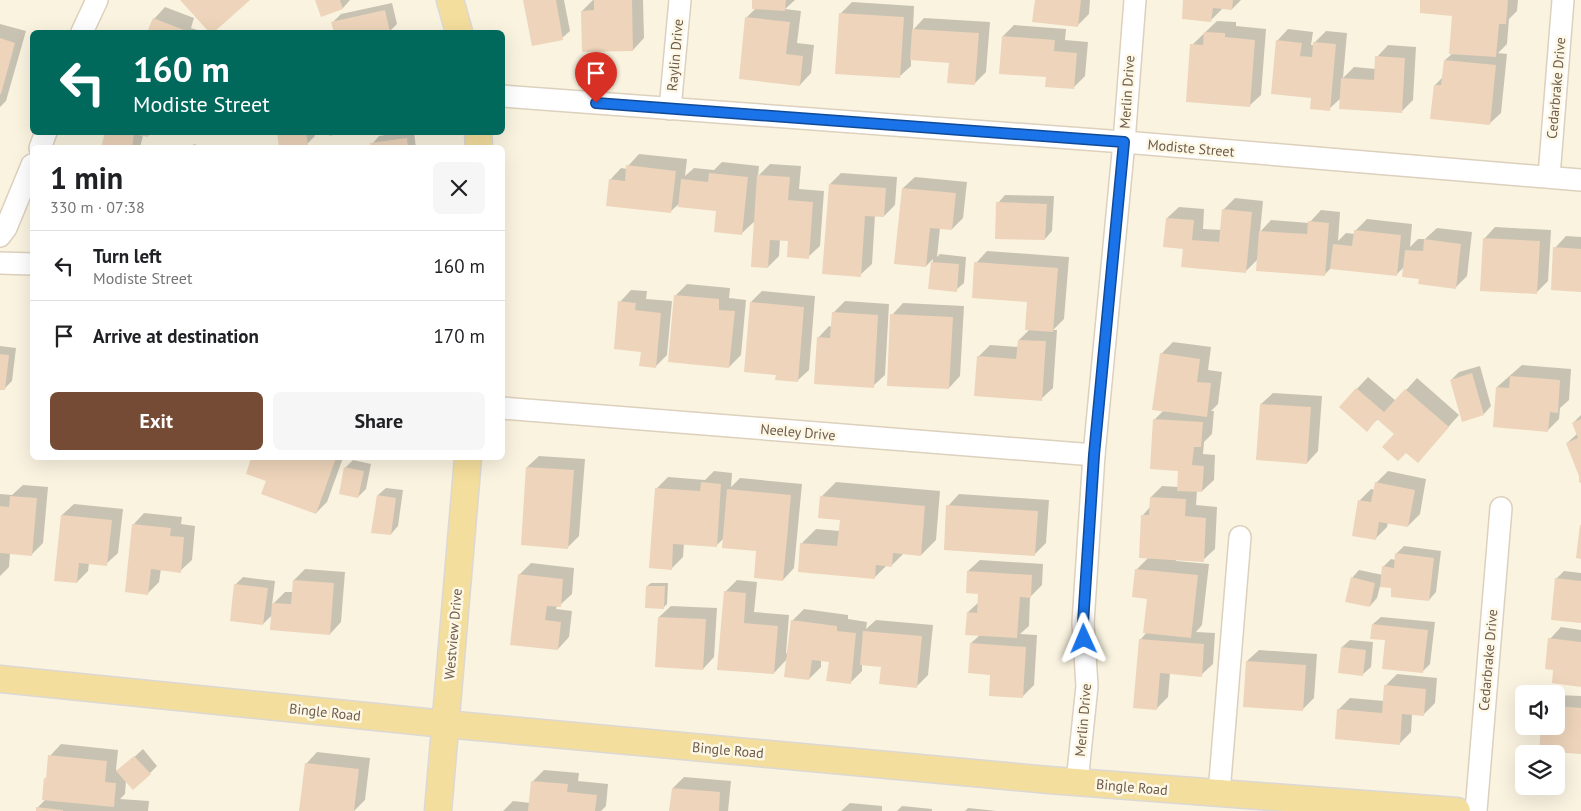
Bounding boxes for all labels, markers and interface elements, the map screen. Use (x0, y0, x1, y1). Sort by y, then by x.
street label: Raylin Drive (663, 18, 687, 92)
street label: Cedarbrake Drive (1543, 36, 1569, 140)
text: 160 m (133, 46, 230, 92)
icon: left (50, 50, 115, 115)
pin (575, 52, 617, 103)
street label: Merlin Drive (1115, 55, 1139, 129)
icon: arrive (582, 59, 610, 87)
text: Modiste Street (133, 90, 270, 118)
street label: Modiste Street (1147, 135, 1235, 161)
text: 1 min (50, 158, 123, 197)
button: close (433, 162, 485, 214)
text: 330 m · 07:38 (50, 197, 145, 217)
text: Turn left (93, 244, 162, 268)
icon: left (50, 252, 78, 280)
text: 160 m (433, 254, 485, 278)
text: Modiste Street (93, 268, 192, 288)
icon: arrive (50, 322, 78, 350)
text: Arrive at destination (93, 324, 259, 348)
text: 170 m (433, 324, 485, 348)
button: Exit (50, 392, 263, 450)
button: Share (273, 392, 485, 450)
street label: Neeley Drive (760, 420, 836, 444)
street label: Westview Drive (440, 588, 466, 680)
street label: Cedarbrake Drive (1475, 608, 1501, 712)
position arrow (1057, 612, 1109, 664)
street label: Merlin Drive (1071, 683, 1095, 757)
map controls (1515, 685, 1565, 795)
button: sound (1515, 685, 1565, 735)
street label: Bingle Road (288, 699, 362, 725)
street label: Bingle Road (692, 738, 764, 762)
button: layers (1515, 745, 1565, 795)
street label: Bingle Road (1096, 775, 1168, 799)

